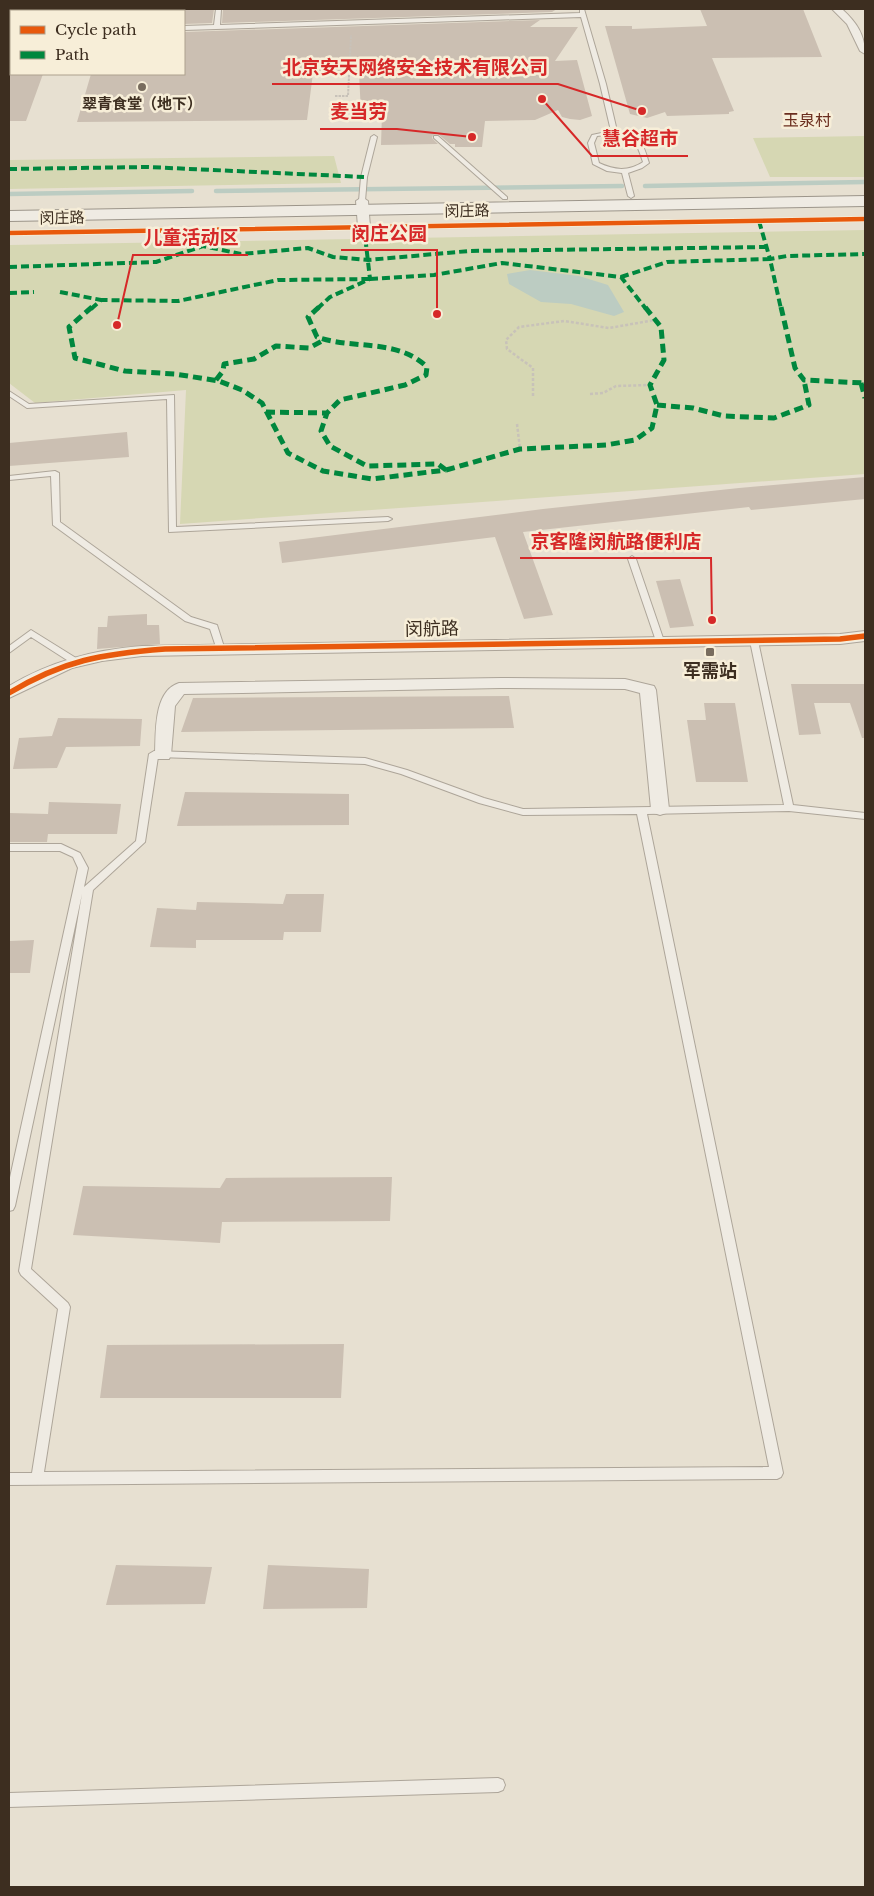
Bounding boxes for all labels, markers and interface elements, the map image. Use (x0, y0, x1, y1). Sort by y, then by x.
legend (10, 10, 185, 75)
text: Cycle path (55, 20, 137, 39)
text: Path (55, 45, 89, 64)
callout: 北京安天网络安全技术有限公司 (272, 50, 558, 84)
text: 北京安天网络安全技术有限公司 (282, 56, 548, 79)
marker: 翠青食堂（地下） (136, 81, 148, 93)
place label: 翠青食堂（地下） (82, 94, 202, 113)
callout: 麦当劳 (320, 95, 397, 129)
text: 麦当劳 (330, 100, 388, 123)
district label: 玉泉村 (783, 110, 831, 130)
callout: 慧谷超市 (592, 122, 688, 156)
text: 慧谷超市 (602, 127, 678, 150)
street label: 闵庄路 (444, 201, 490, 220)
street label: 闵庄路 (39, 208, 85, 227)
callout: 闵庄公园 (341, 216, 437, 250)
callout: 儿童活动区 (133, 221, 248, 255)
text: 闵庄公园 (351, 222, 427, 245)
text: 儿童活动区 (143, 226, 239, 249)
callout: 京客隆闵航路便利店 (520, 524, 711, 558)
text: 京客隆闵航路便利店 (530, 530, 702, 553)
street label: 闵航路 (405, 618, 459, 640)
marker: 军需站 (704, 646, 716, 658)
place label: 军需站 (683, 660, 737, 682)

